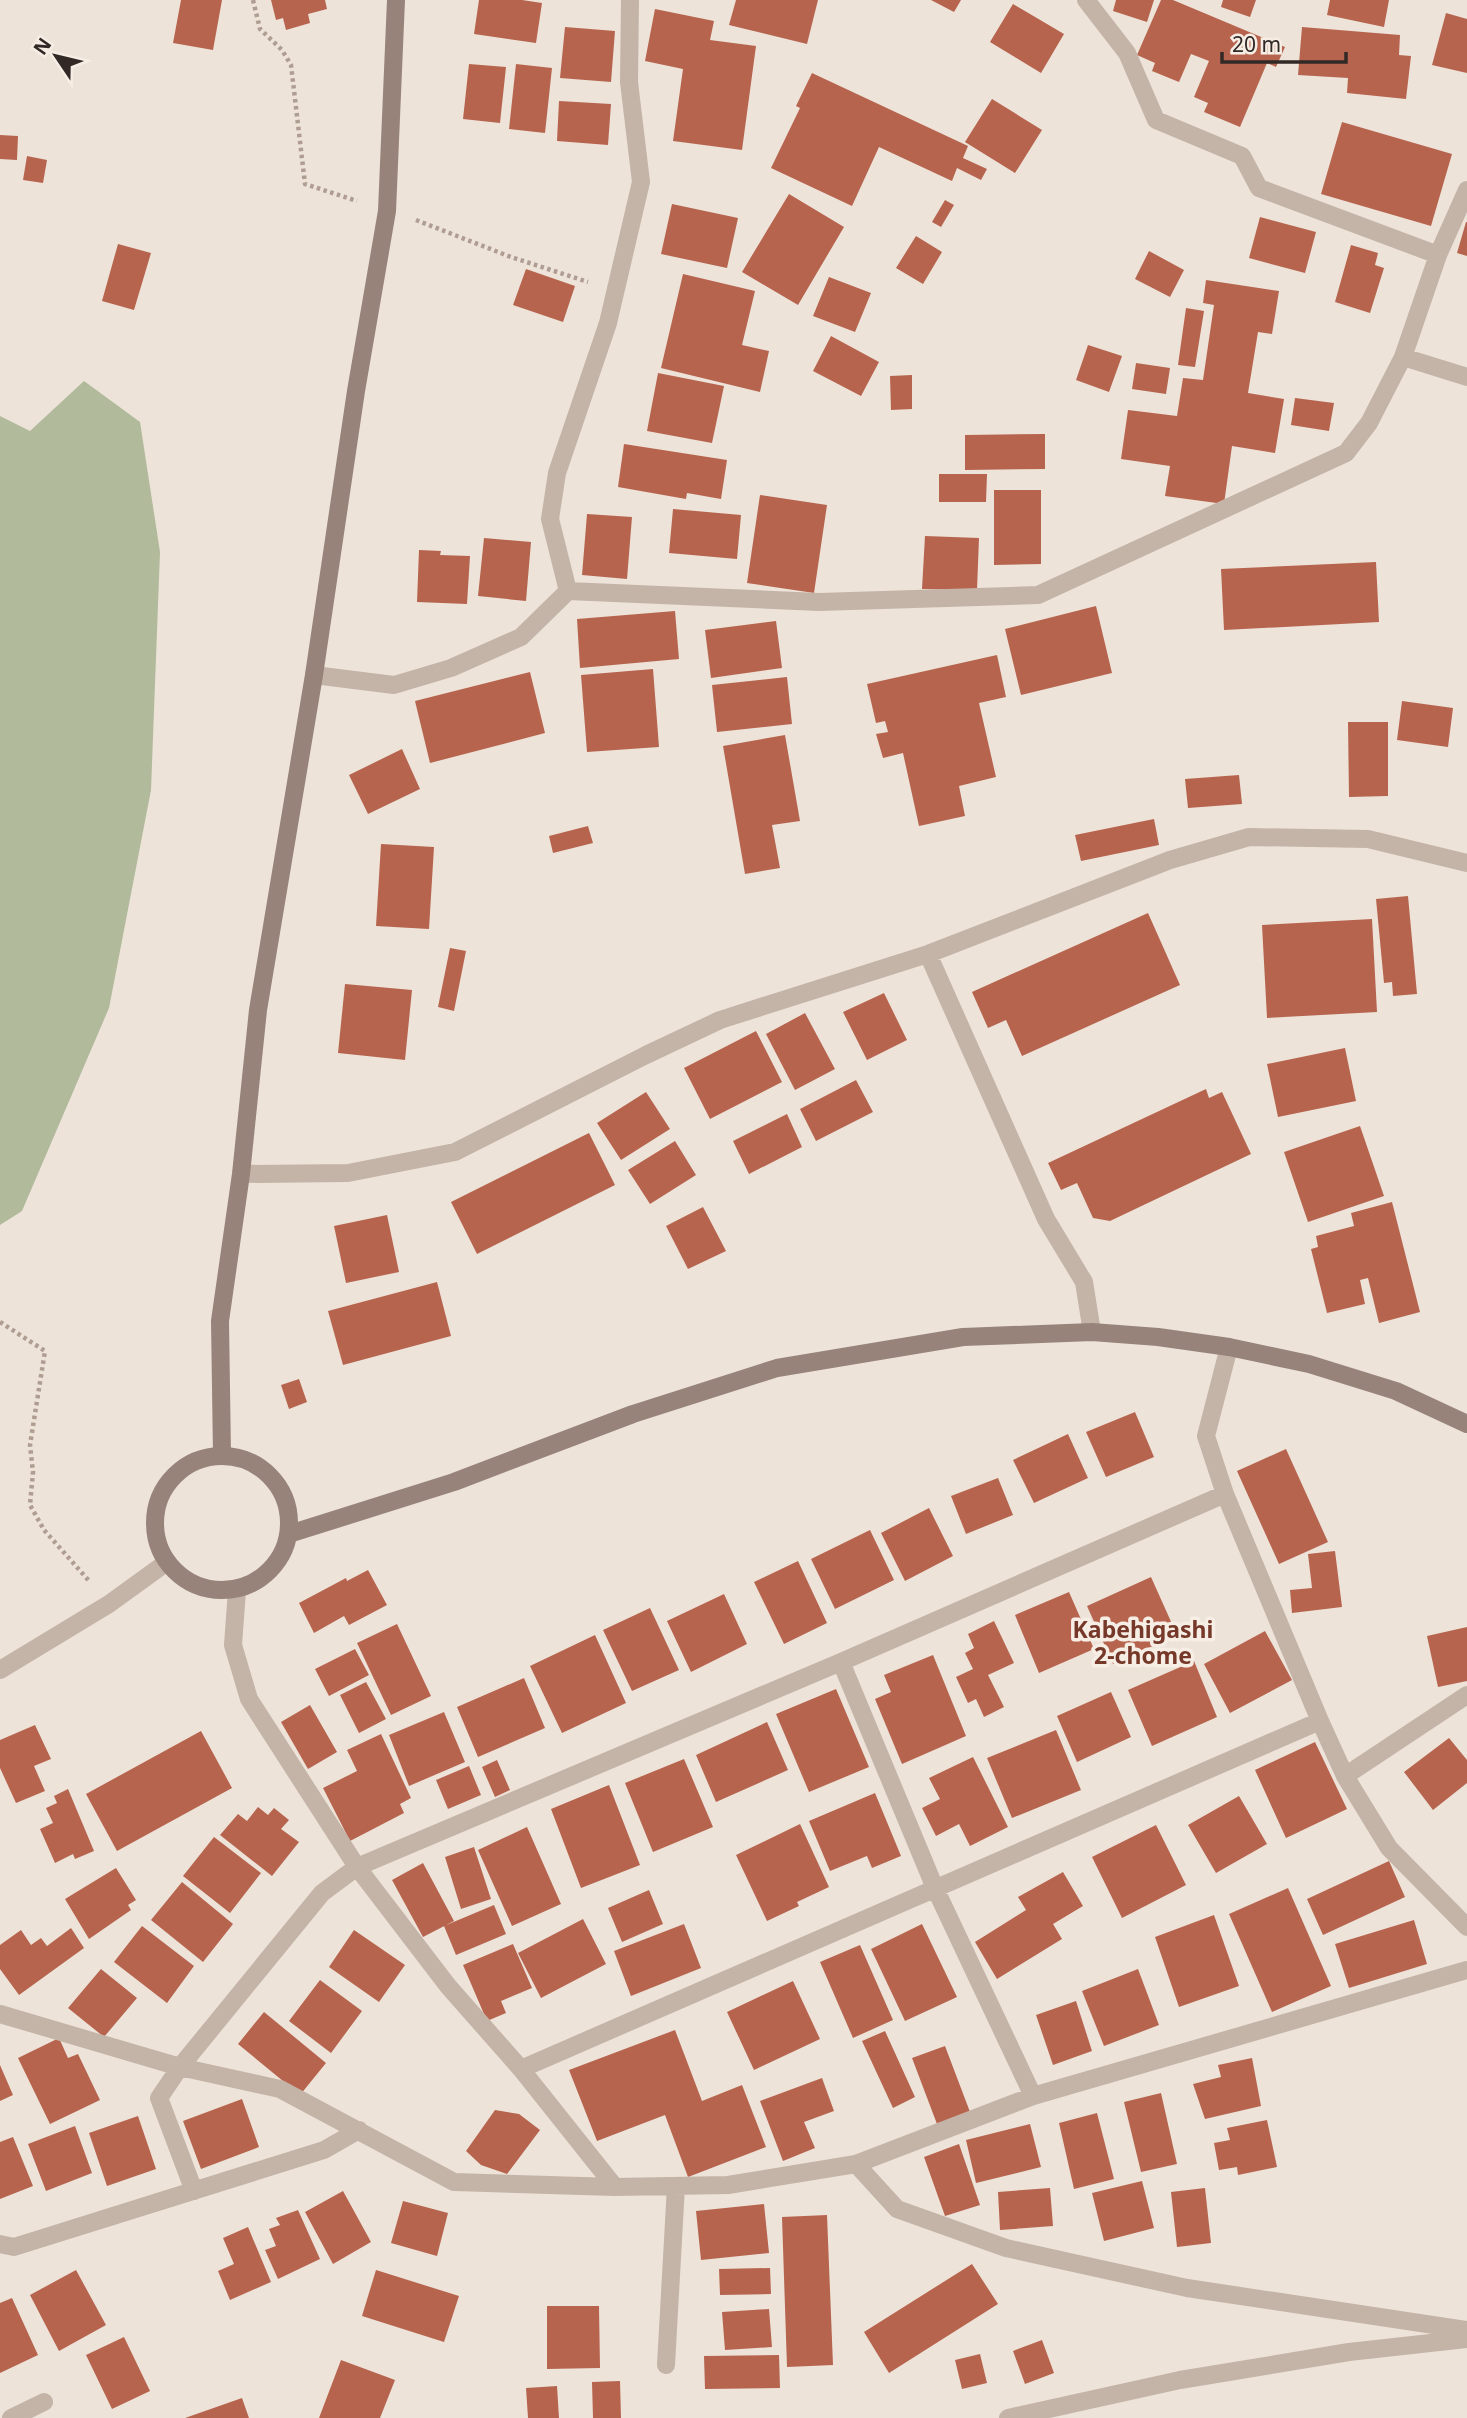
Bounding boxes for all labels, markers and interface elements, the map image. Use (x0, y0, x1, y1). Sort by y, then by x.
north arrow (21, 21, 91, 91)
scale bar (1222, 21, 1346, 65)
text: 20 m (1232, 30, 1281, 58)
text: N (27, 32, 57, 60)
district label: Kabehigashi 2-chome (1073, 1613, 1213, 1671)

